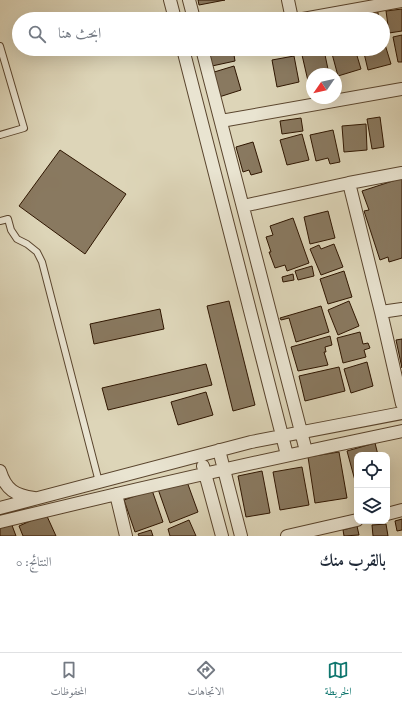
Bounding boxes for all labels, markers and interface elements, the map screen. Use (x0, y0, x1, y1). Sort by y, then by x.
search box (12, 12, 390, 56)
icon: search (26, 23, 48, 45)
text: ابحث هنا (58, 24, 101, 43)
north arrow (306, 68, 342, 104)
map controls (354, 452, 390, 524)
button: locate (354, 452, 390, 488)
button: layers (354, 488, 390, 524)
text: بالقرب منك (319, 551, 386, 572)
text: النتائج: 0 (16, 554, 51, 571)
tab: المحفوظات (50, 659, 87, 702)
tab: الاتجاهات (187, 659, 224, 702)
tab: الخريطة (325, 659, 352, 702)

